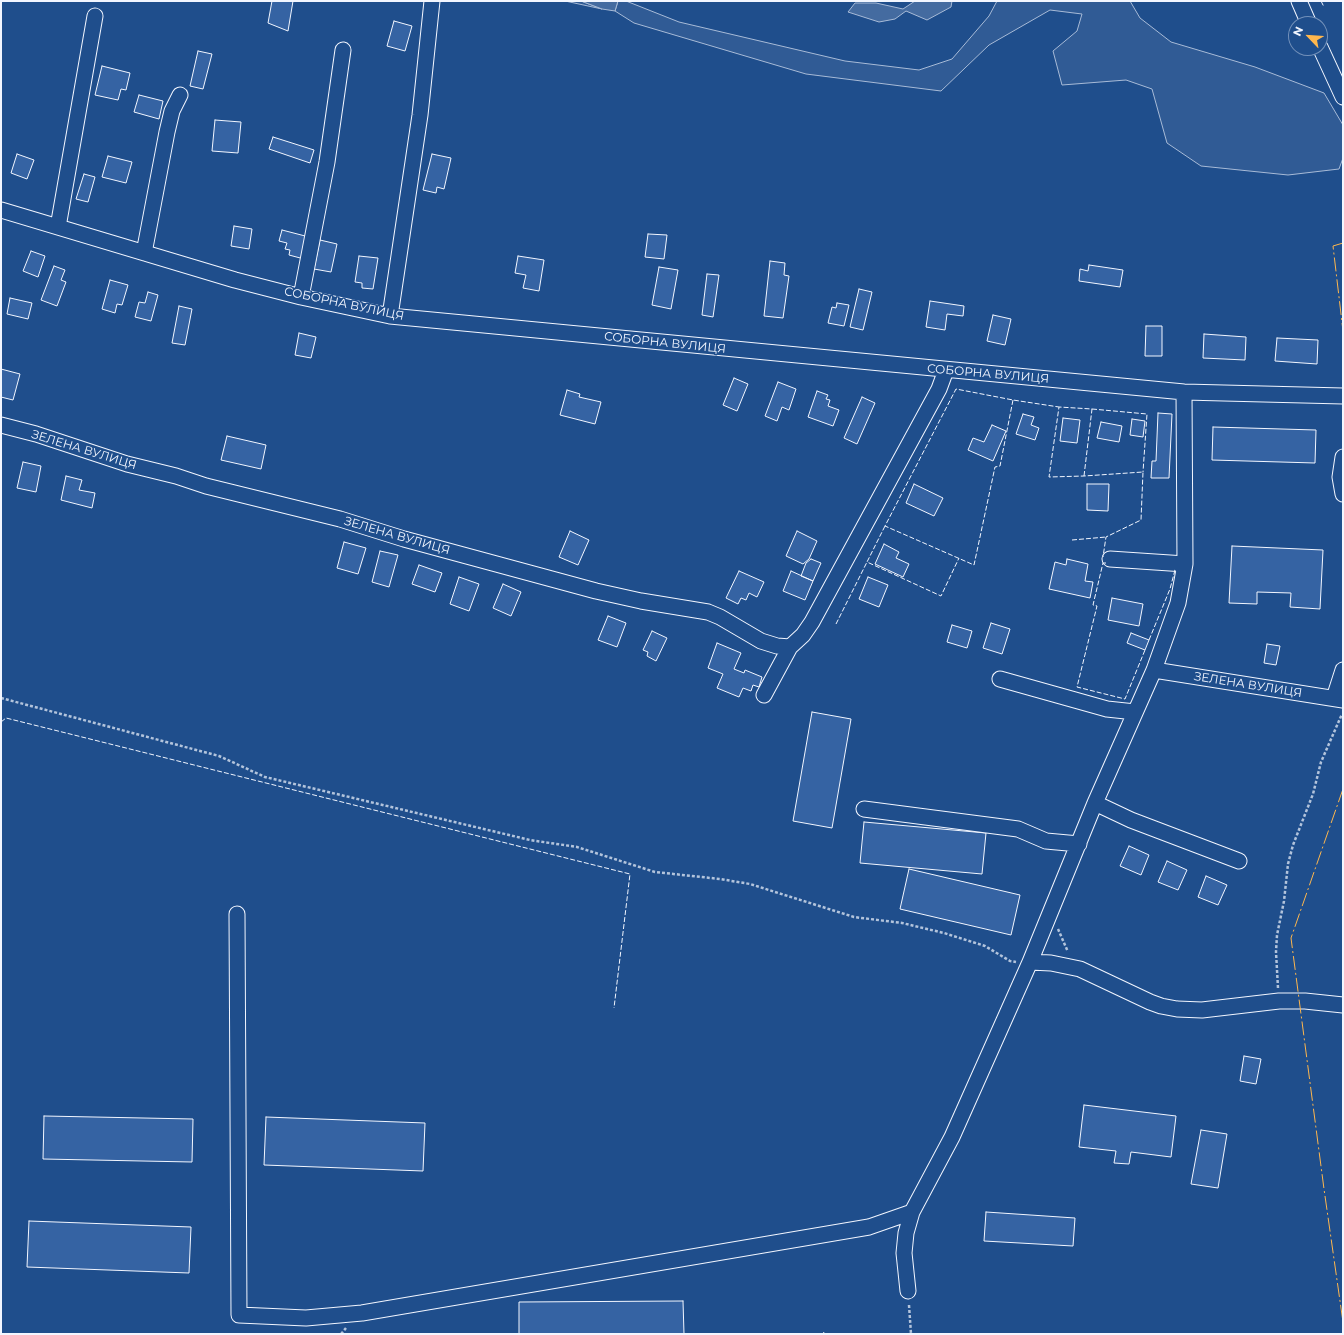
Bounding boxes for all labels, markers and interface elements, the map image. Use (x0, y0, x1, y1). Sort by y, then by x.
north arrow (1288, 16, 1328, 56)
text: N (1290, 24, 1306, 38)
street label: СОБОРНА ВУЛИЦЯ (283, 284, 405, 324)
street label: СОБОРНА ВУЛИЦЯ (603, 329, 727, 357)
street label: СОБОРНА ВУЛИЦЯ (926, 361, 1050, 387)
street label: ЗЕЛЕНА ВУЛИЦЯ (30, 427, 138, 473)
street label: ЗЕЛЕНА ВУЛИЦЯ (342, 514, 452, 558)
street label: ЗЕЛЕНА ВУЛИЦЯ (1193, 669, 1303, 701)

